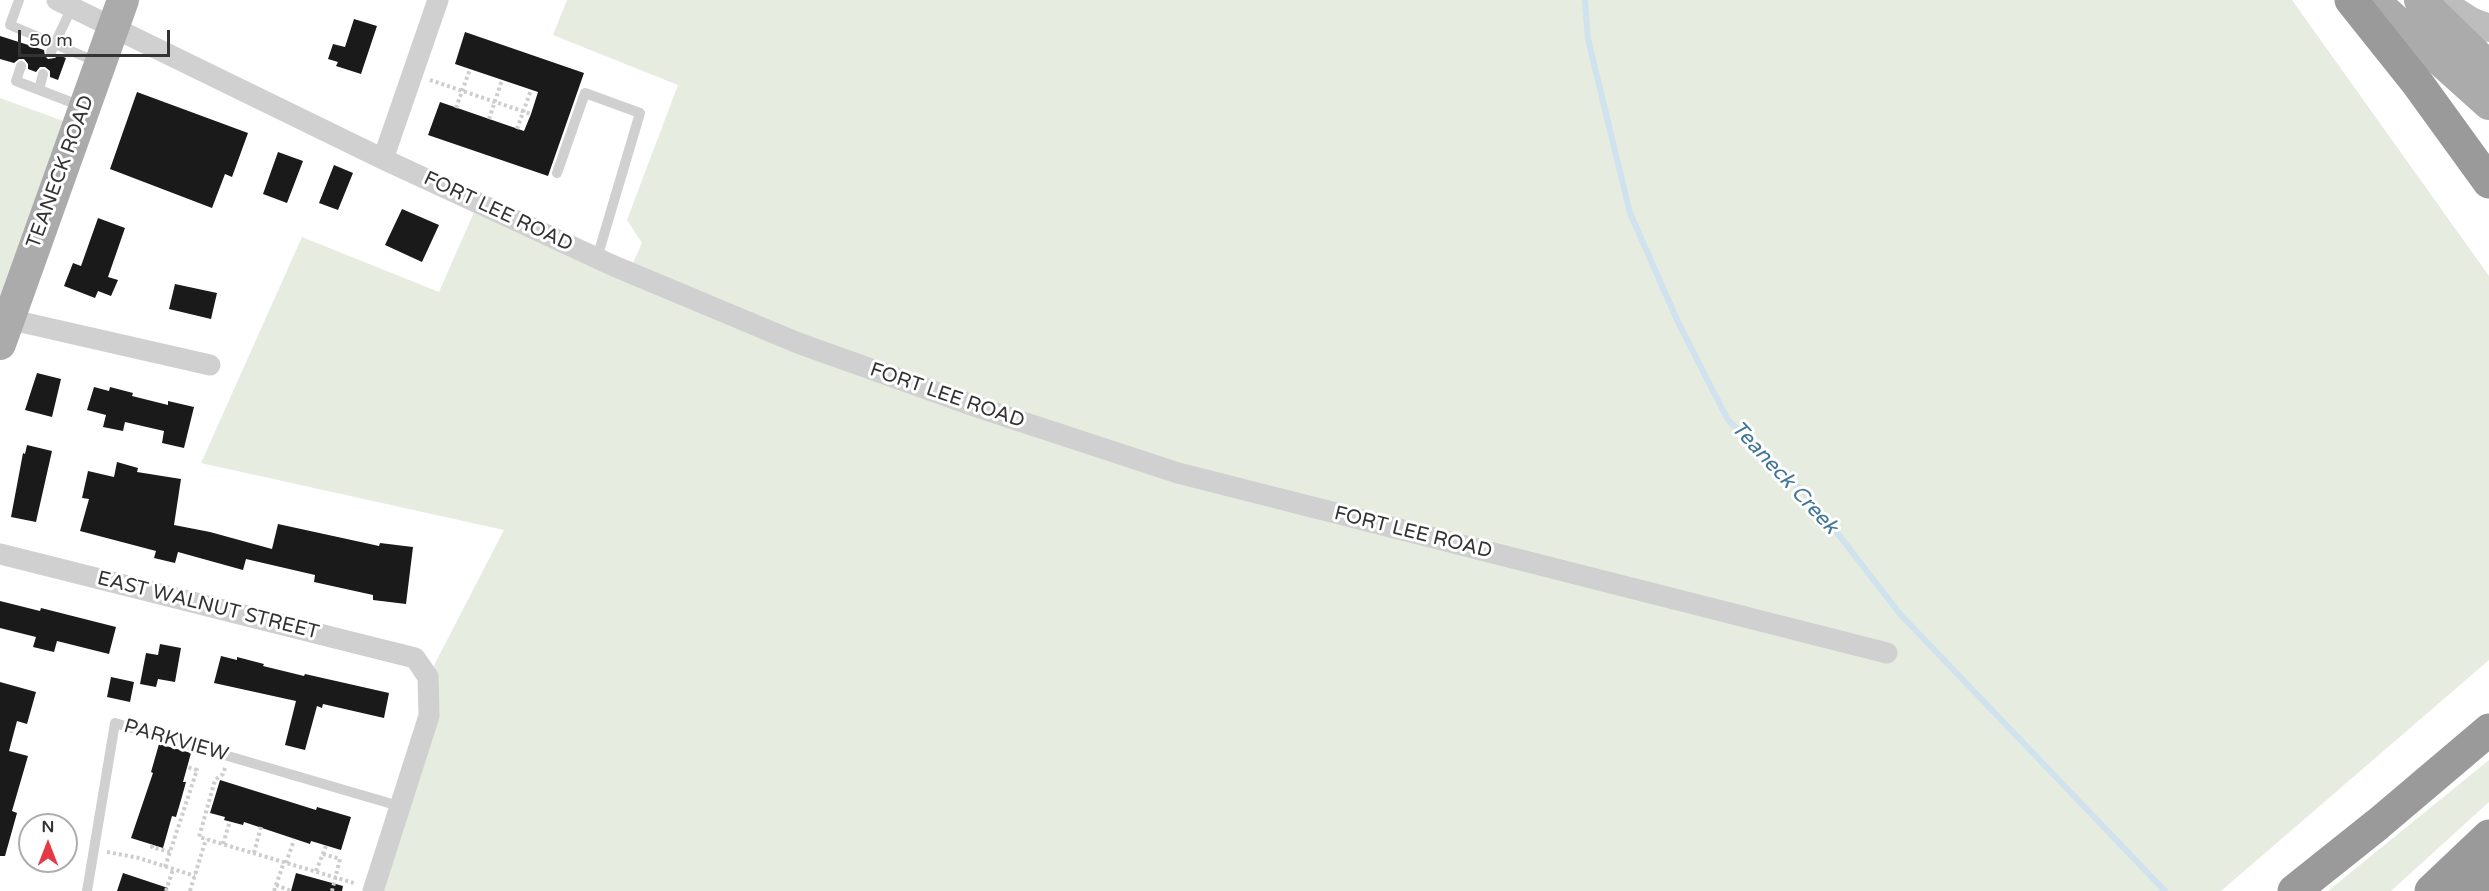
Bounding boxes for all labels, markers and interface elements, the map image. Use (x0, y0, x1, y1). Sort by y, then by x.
scale bar (21, 18, 172, 56)
text: 50 m (29, 29, 73, 51)
street label: TEANECK ROAD (22, 92, 100, 252)
street label: FORT LEE ROAD (420, 167, 576, 257)
street label: FORT LEE ROAD (867, 358, 1027, 434)
water label: Teaneck Creek (1725, 416, 1843, 540)
street label: FORT LEE ROAD (1332, 502, 1494, 564)
street label: EAST WALNUT STREET (95, 567, 321, 645)
street label: PARKVIEW (121, 715, 231, 767)
north arrow (18, 813, 78, 873)
text: N (42, 817, 54, 837)

